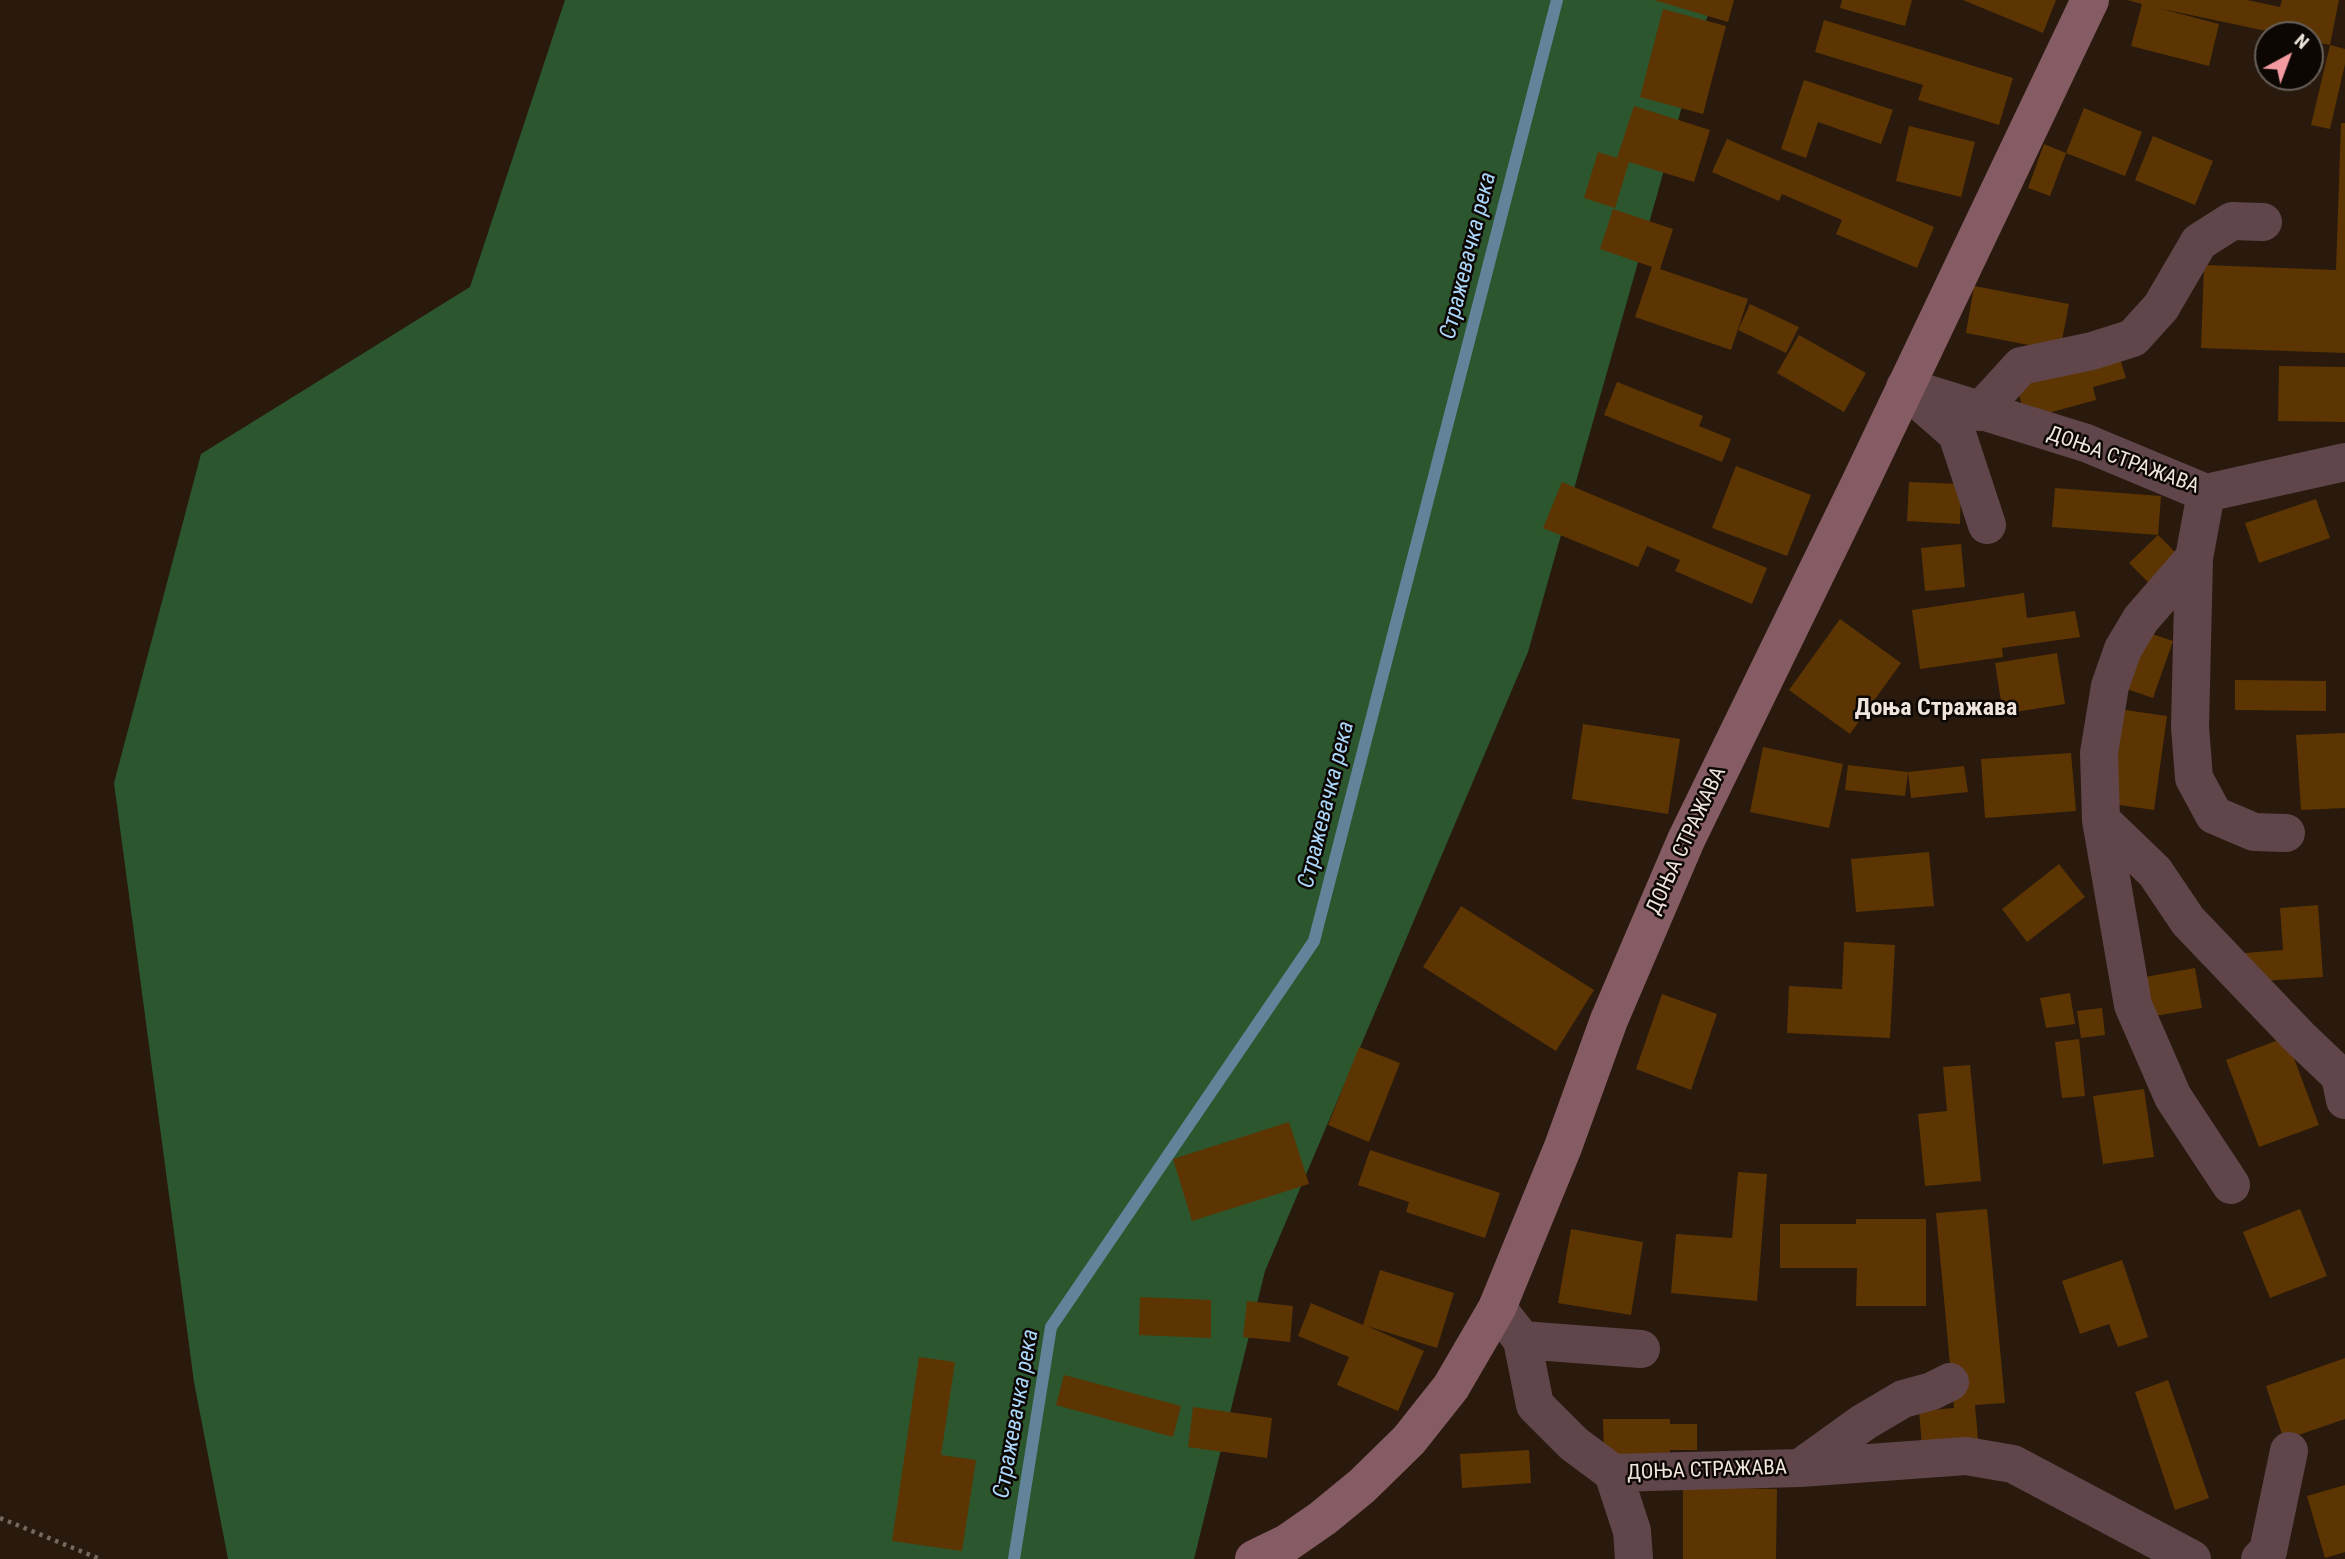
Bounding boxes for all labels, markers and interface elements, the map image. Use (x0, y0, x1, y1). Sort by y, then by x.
north arrow (2254, 21, 2324, 91)
text: N (2290, 29, 2314, 54)
water label: Стражевачка река (1435, 170, 1503, 342)
street label: ДОЊА СТРАЖАВА (2044, 422, 2202, 500)
district label: Доња Стражава (1855, 695, 2017, 723)
water label: Стражевачка река (1293, 719, 1361, 891)
street label: ДОЊА СТРАЖАВА (1642, 763, 1732, 919)
water label: Стражевачка река (989, 1327, 1045, 1501)
street label: ДОЊА СТРАЖАВА (1627, 1456, 1787, 1486)

